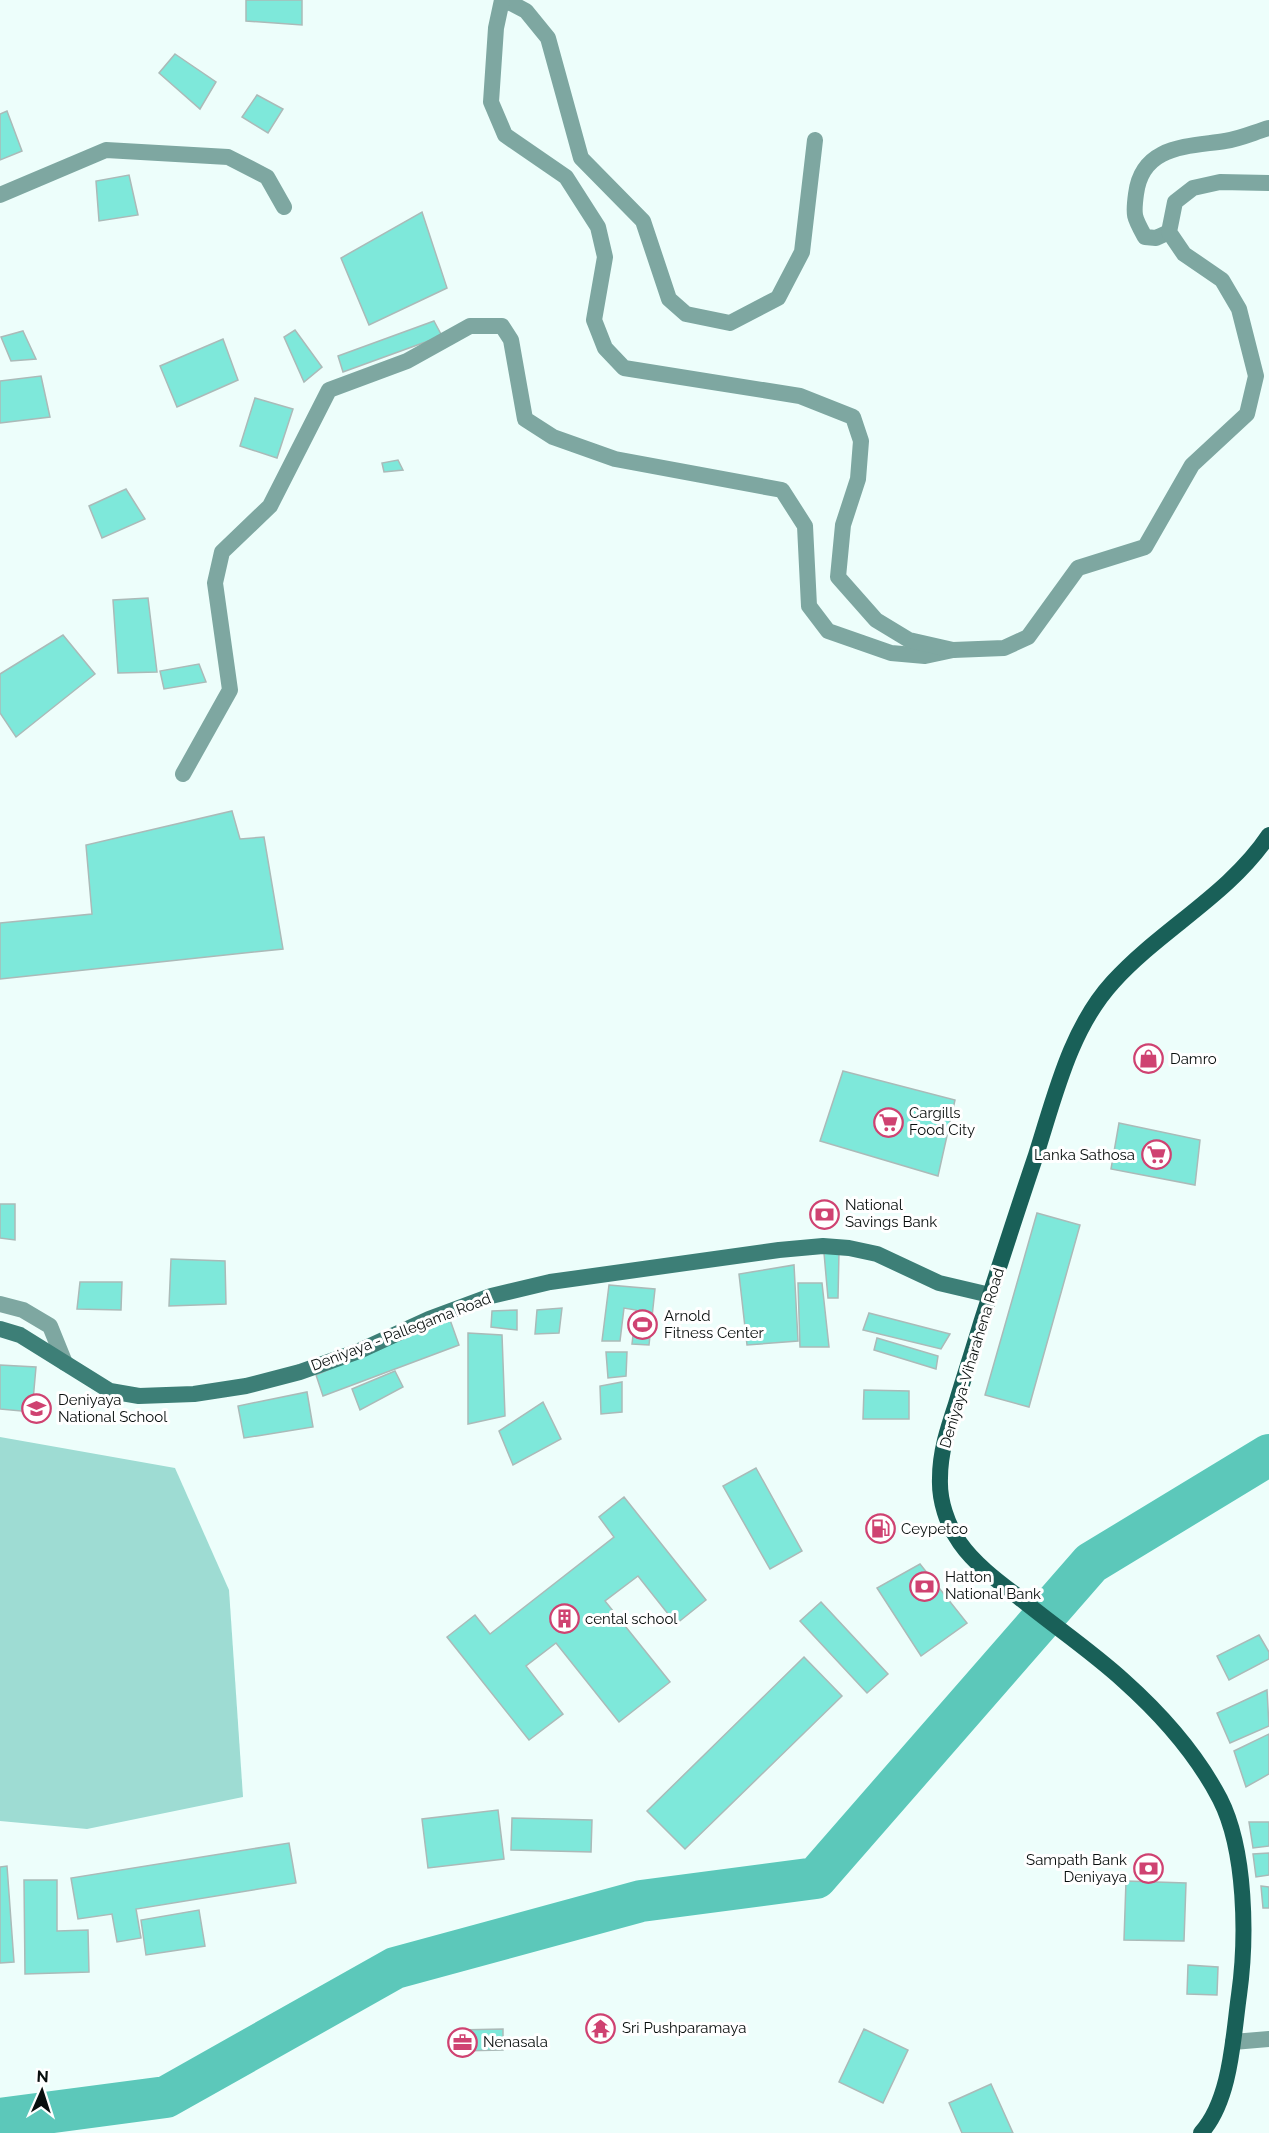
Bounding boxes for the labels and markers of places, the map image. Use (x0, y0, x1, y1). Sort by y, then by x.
shop icon: Damro (1133, 1043, 1165, 1075)
place label: Damro (1170, 1050, 1217, 1068)
place label: Cargills Food City (909, 1104, 975, 1139)
supermarket icon: Cargills Food City (872, 1106, 904, 1138)
supermarket icon: Lanka Sathosa (1140, 1139, 1172, 1171)
place label: Lanka Sathosa (1034, 1146, 1135, 1164)
place label: National Savings Bank (845, 1196, 937, 1231)
bank icon: National Savings Bank (808, 1198, 840, 1230)
place label: Arnold Fitness Center (664, 1307, 764, 1342)
sports icon: Arnold Fitness Center (627, 1309, 659, 1341)
place label: Deniyaya National School (58, 1391, 168, 1426)
school or university icon: Deniyaya National School (21, 1393, 53, 1425)
fuel station icon: Ceypetco (864, 1513, 896, 1545)
place label: Ceypetco (901, 1520, 968, 1538)
place label: Hatton National Bank (945, 1568, 1041, 1603)
bank icon: Hatton National Bank (908, 1570, 940, 1602)
building icon: cental school (548, 1603, 580, 1635)
place label: cental school (585, 1610, 678, 1628)
place label: Sampath Bank Deniyaya (1026, 1851, 1127, 1886)
bank icon: Sampath Bank Deniyaya (1132, 1853, 1164, 1885)
temple icon: Sri Pushparamaya (585, 2012, 617, 2044)
place label: Sri Pushparamaya (622, 2019, 746, 2037)
office icon: Nenasala (446, 2026, 478, 2058)
place label: Nenasala (483, 2033, 548, 2051)

